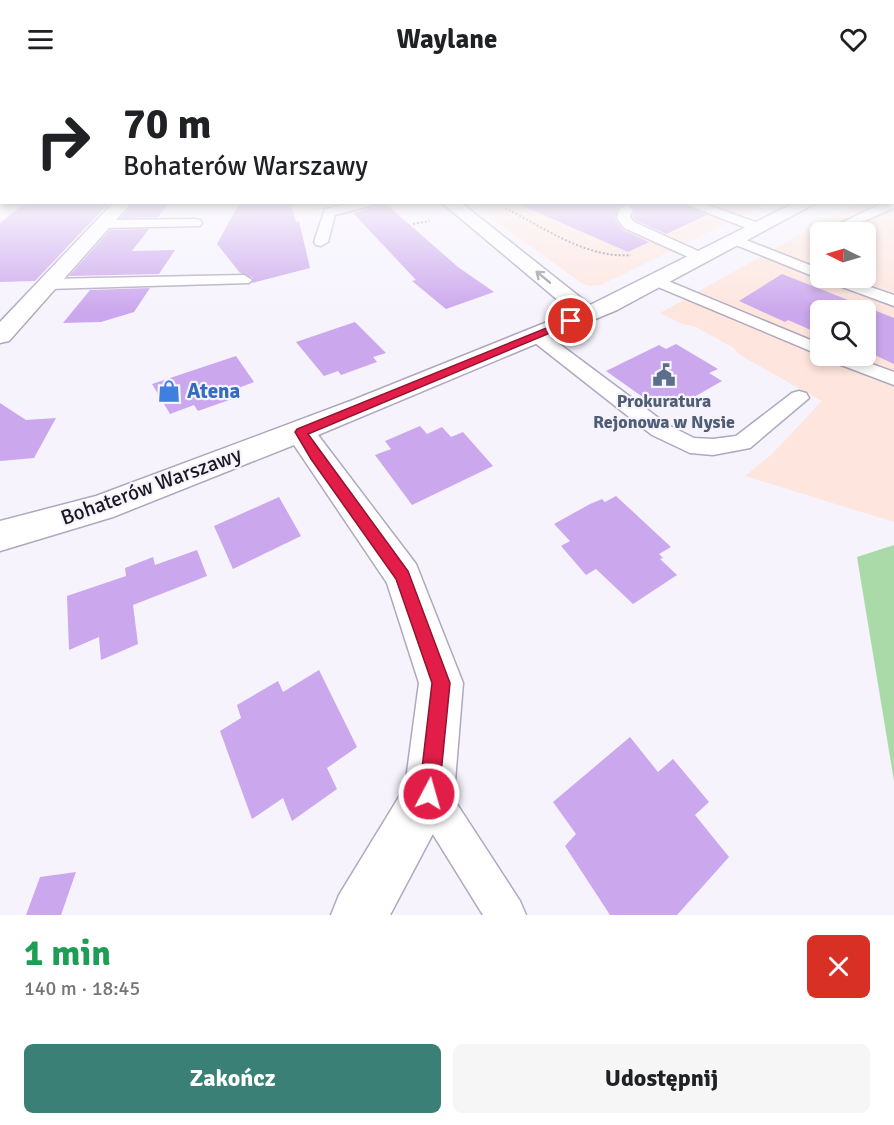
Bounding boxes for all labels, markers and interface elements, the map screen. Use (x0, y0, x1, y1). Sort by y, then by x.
icon: menu (24, 23, 57, 56)
text: Waylane (396, 23, 498, 56)
icon: heart (837, 23, 870, 56)
text: 70 m (123, 99, 212, 150)
icon: right (24, 102, 102, 180)
text: Bohaterów Warszawy (123, 150, 368, 183)
north arrow (810, 222, 876, 288)
map controls (810, 222, 876, 366)
one-way arrow (535, 271, 551, 284)
pin (545, 295, 596, 346)
button: search (810, 300, 876, 366)
icon: arrive (554, 304, 587, 337)
public building icon: Prokuratura Rejonowa w Nysie (651, 362, 677, 388)
shop icon: Atena (156, 378, 182, 404)
place label: Atena (187, 378, 241, 404)
place label: Prokuratura Rejonowa w Nysie (593, 390, 735, 433)
street label: Bohaterów Warszawy (57, 441, 245, 531)
position arrow (397, 762, 461, 826)
text: 1 min (24, 931, 111, 976)
button: close (807, 935, 870, 998)
text: 140 m · 18:45 (24, 976, 140, 1001)
button: Zakończ (24, 1044, 441, 1113)
button: Udostępnij (453, 1044, 870, 1113)

